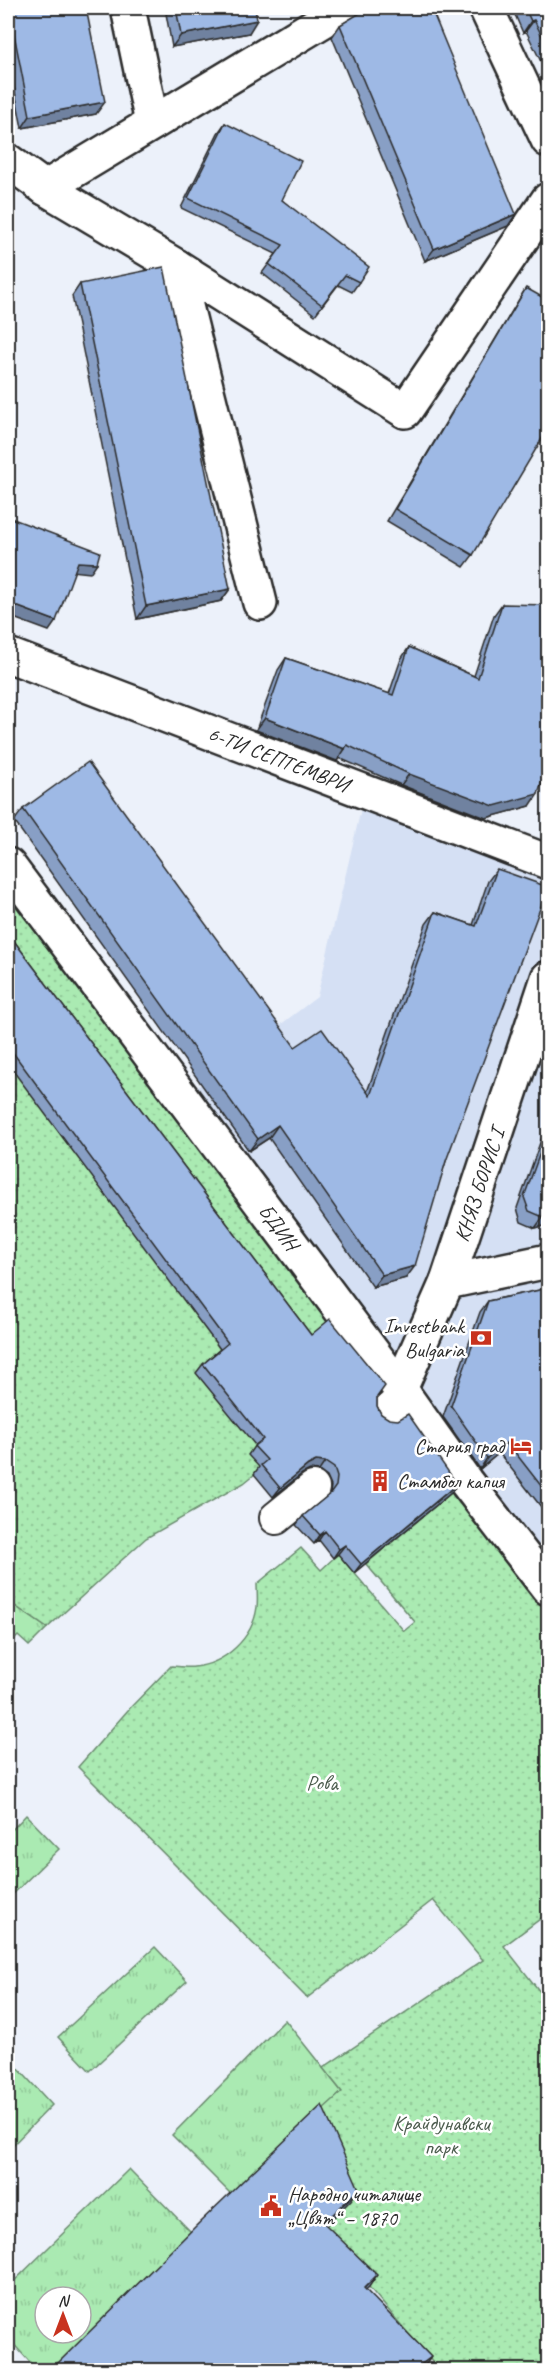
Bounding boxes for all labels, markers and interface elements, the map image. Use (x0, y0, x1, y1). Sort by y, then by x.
street label: 6-ТИ СЕПТЕМВРИ (205, 720, 356, 799)
street label: КНЯЗ БОРИС I (448, 1121, 512, 1245)
street label: БДИН (253, 1199, 306, 1258)
place label: Investbank Bulgaria (384, 1313, 466, 1363)
bank icon: Investbank Bulgaria (469, 1326, 493, 1350)
place label: Стария град (415, 1433, 506, 1459)
hotel icon: Стария град (509, 1434, 533, 1458)
place label: Стамбол капия (397, 1468, 505, 1494)
building icon: Стамбол капия (368, 1469, 392, 1493)
park label: Рова (306, 1770, 339, 1796)
park label: Крайдунавски парк (393, 2110, 492, 2160)
place label: Народно читалище „Цвят“ – 1870 (288, 2181, 422, 2231)
public building icon: Народно читалище „Цвят“ – 1870 (259, 2194, 283, 2218)
north arrow (33, 2285, 93, 2345)
text: N (58, 2291, 71, 2311)

